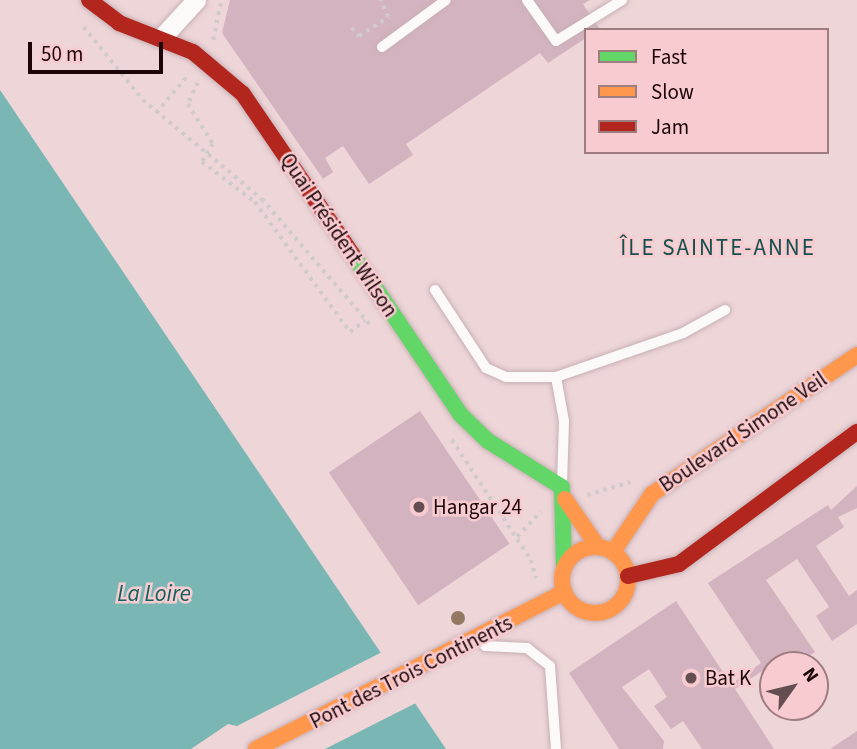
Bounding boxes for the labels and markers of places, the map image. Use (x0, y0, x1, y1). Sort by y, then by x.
place label: Hangar 24 (433, 494, 522, 520)
marker: Hangar 24 (411, 499, 427, 515)
place label: Bat K (705, 665, 751, 691)
marker: Bat K (683, 670, 699, 686)

